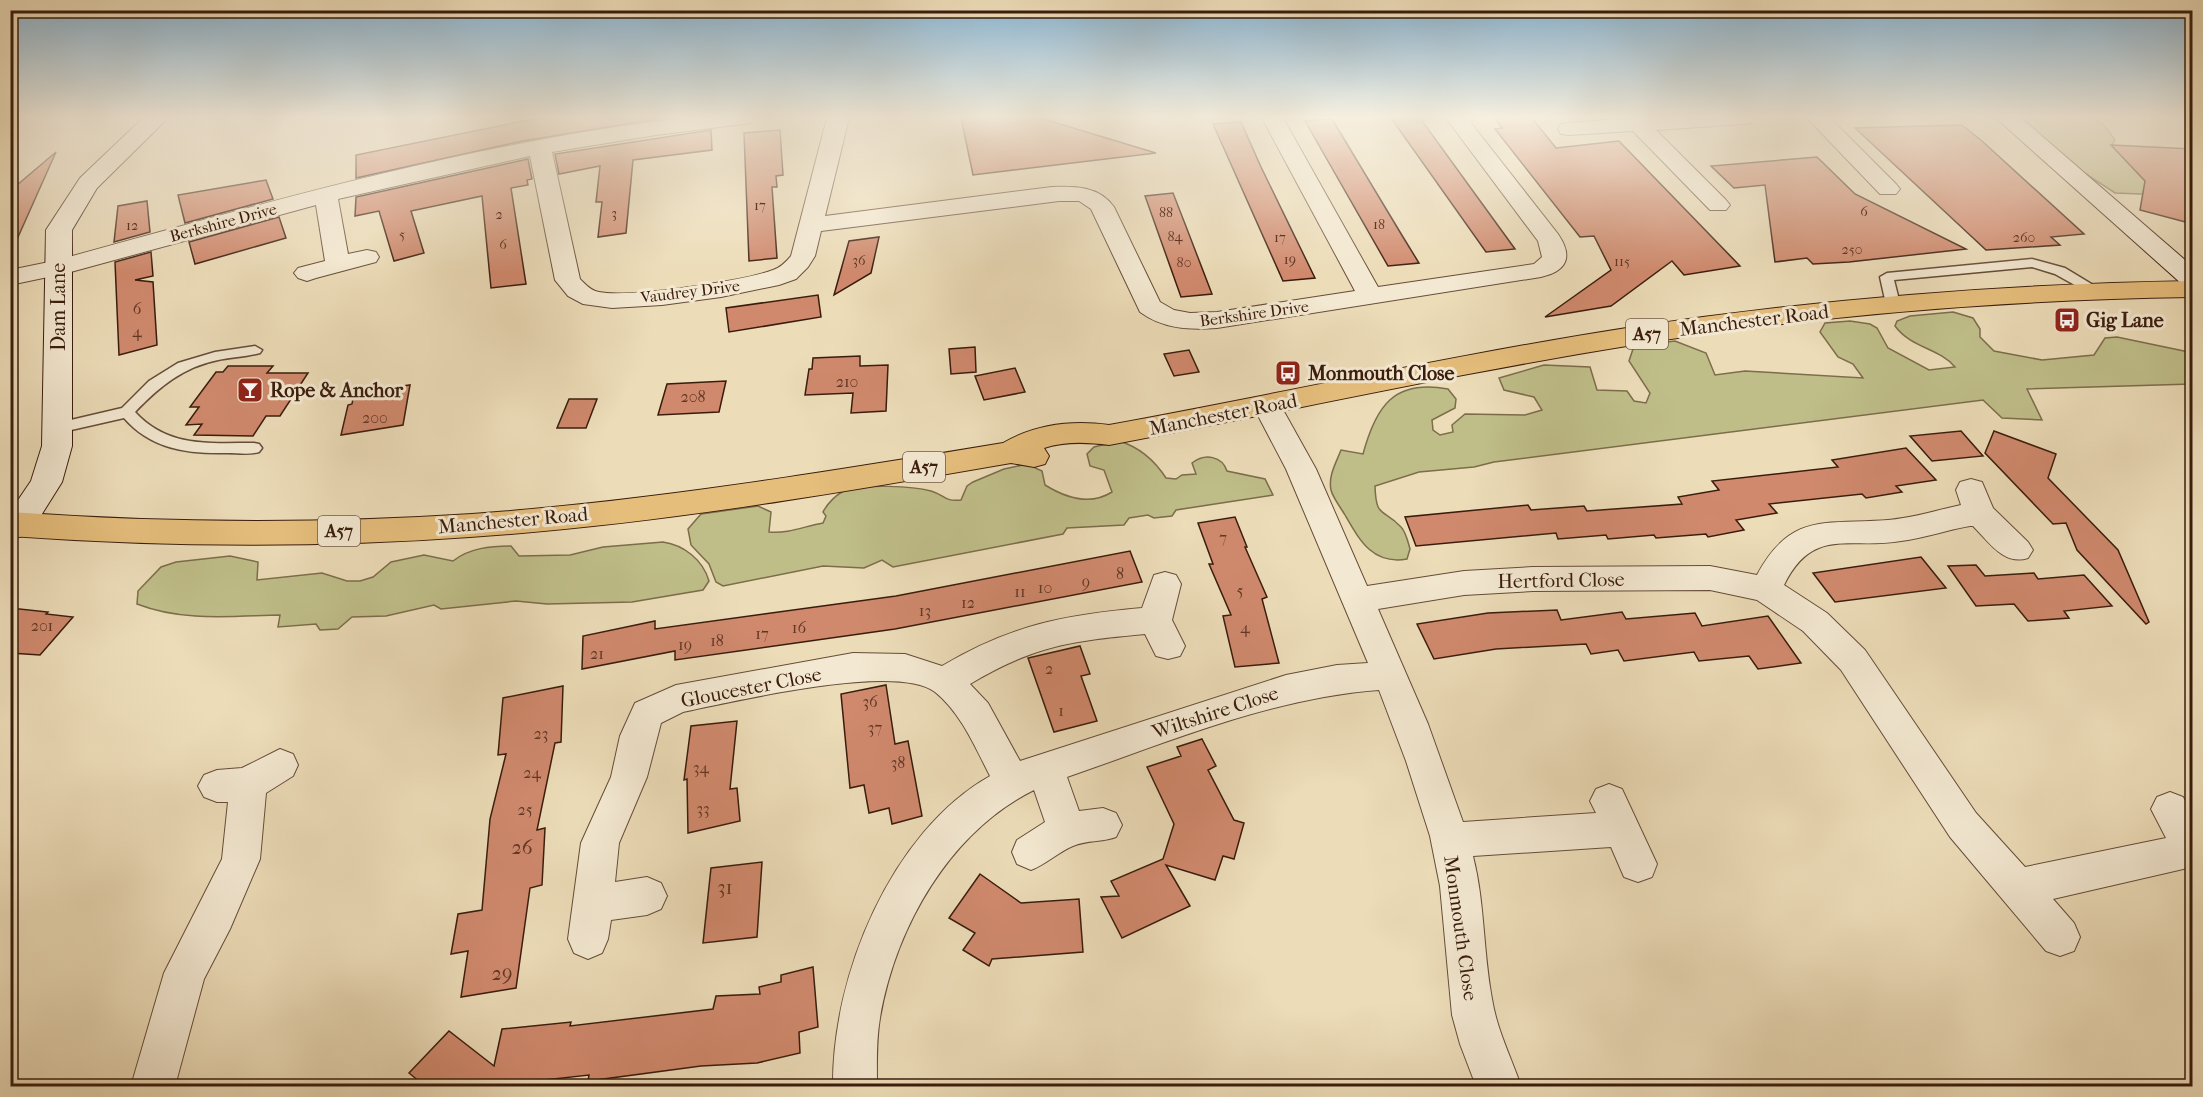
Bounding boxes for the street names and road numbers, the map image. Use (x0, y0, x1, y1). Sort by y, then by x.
street label: Berkshire Drive (168, 199, 279, 246)
street label: Dam Lane (47, 263, 70, 351)
street label: Vaudrey Drive (638, 276, 741, 307)
street label: Berkshire Drive (1198, 296, 1310, 331)
street label: Manchester Road (1678, 300, 1831, 341)
road number: A57 (1626, 319, 1668, 349)
street label: Manchester Road (1147, 389, 1300, 440)
road number: A57 (903, 452, 945, 482)
street label: Manchester Road (437, 502, 590, 539)
road number: A57 (318, 516, 360, 546)
street label: Hertford Close (1497, 568, 1625, 593)
street label: Gloucester Close (679, 663, 824, 712)
street label: Wiltshire Close (1148, 681, 1281, 744)
street label: Monmouth Close (1439, 854, 1482, 1002)

